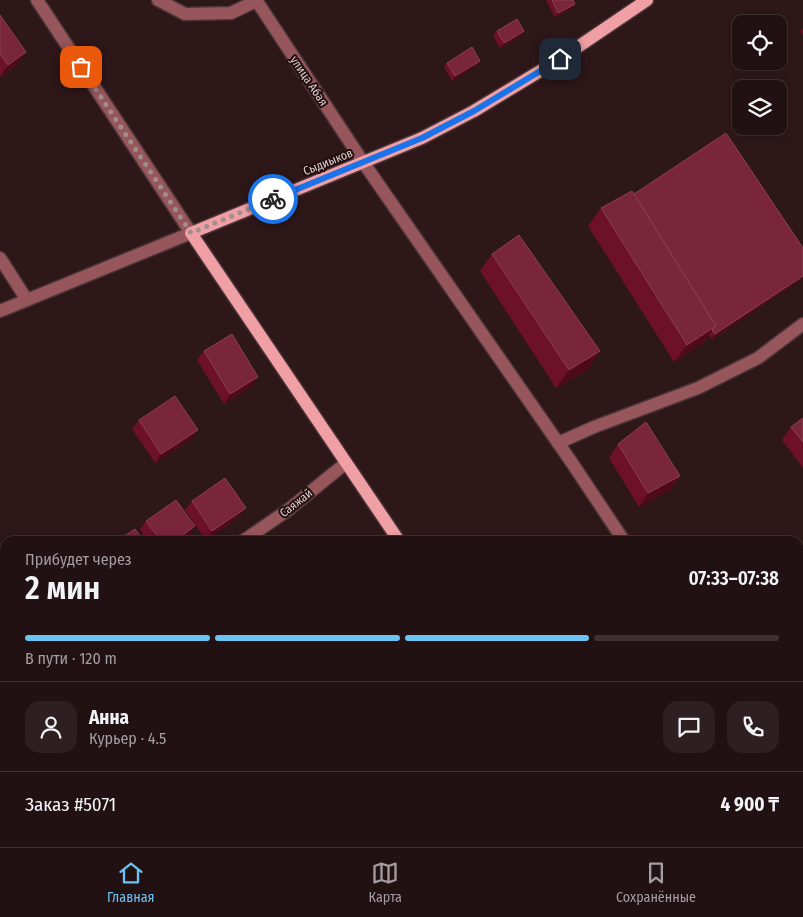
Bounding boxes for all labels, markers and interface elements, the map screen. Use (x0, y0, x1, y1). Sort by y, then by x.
map controls (732, 15, 787, 135)
button: locate (732, 15, 787, 70)
pin (539, 38, 581, 80)
icon: home (546, 45, 574, 73)
pin (60, 46, 102, 88)
icon: bag (67, 53, 95, 81)
street label: улица Абая (287, 53, 331, 109)
button: layers (732, 80, 787, 135)
street label: Сыдиыков (301, 146, 355, 178)
courier (248, 174, 298, 224)
icon: bike (259, 185, 287, 213)
street label: Саяжай (277, 486, 315, 520)
text: Прибудет через (25, 550, 132, 569)
text: 07:33–07:38 (688, 567, 779, 590)
text: 2 мин (25, 569, 100, 607)
text: В пути · 120 m (25, 649, 117, 668)
button: person (25, 701, 77, 753)
button: chat (663, 701, 715, 753)
button: phone (727, 701, 779, 753)
text: Анна (89, 706, 129, 729)
text: Курьер · 4.5 (89, 729, 166, 748)
text: Заказ #5071 (25, 793, 116, 816)
text: 4 900 ₸ (720, 793, 779, 816)
tab: Главная (107, 859, 154, 906)
tab: Карта (369, 859, 402, 906)
tab: Сохранённые (616, 859, 696, 906)

